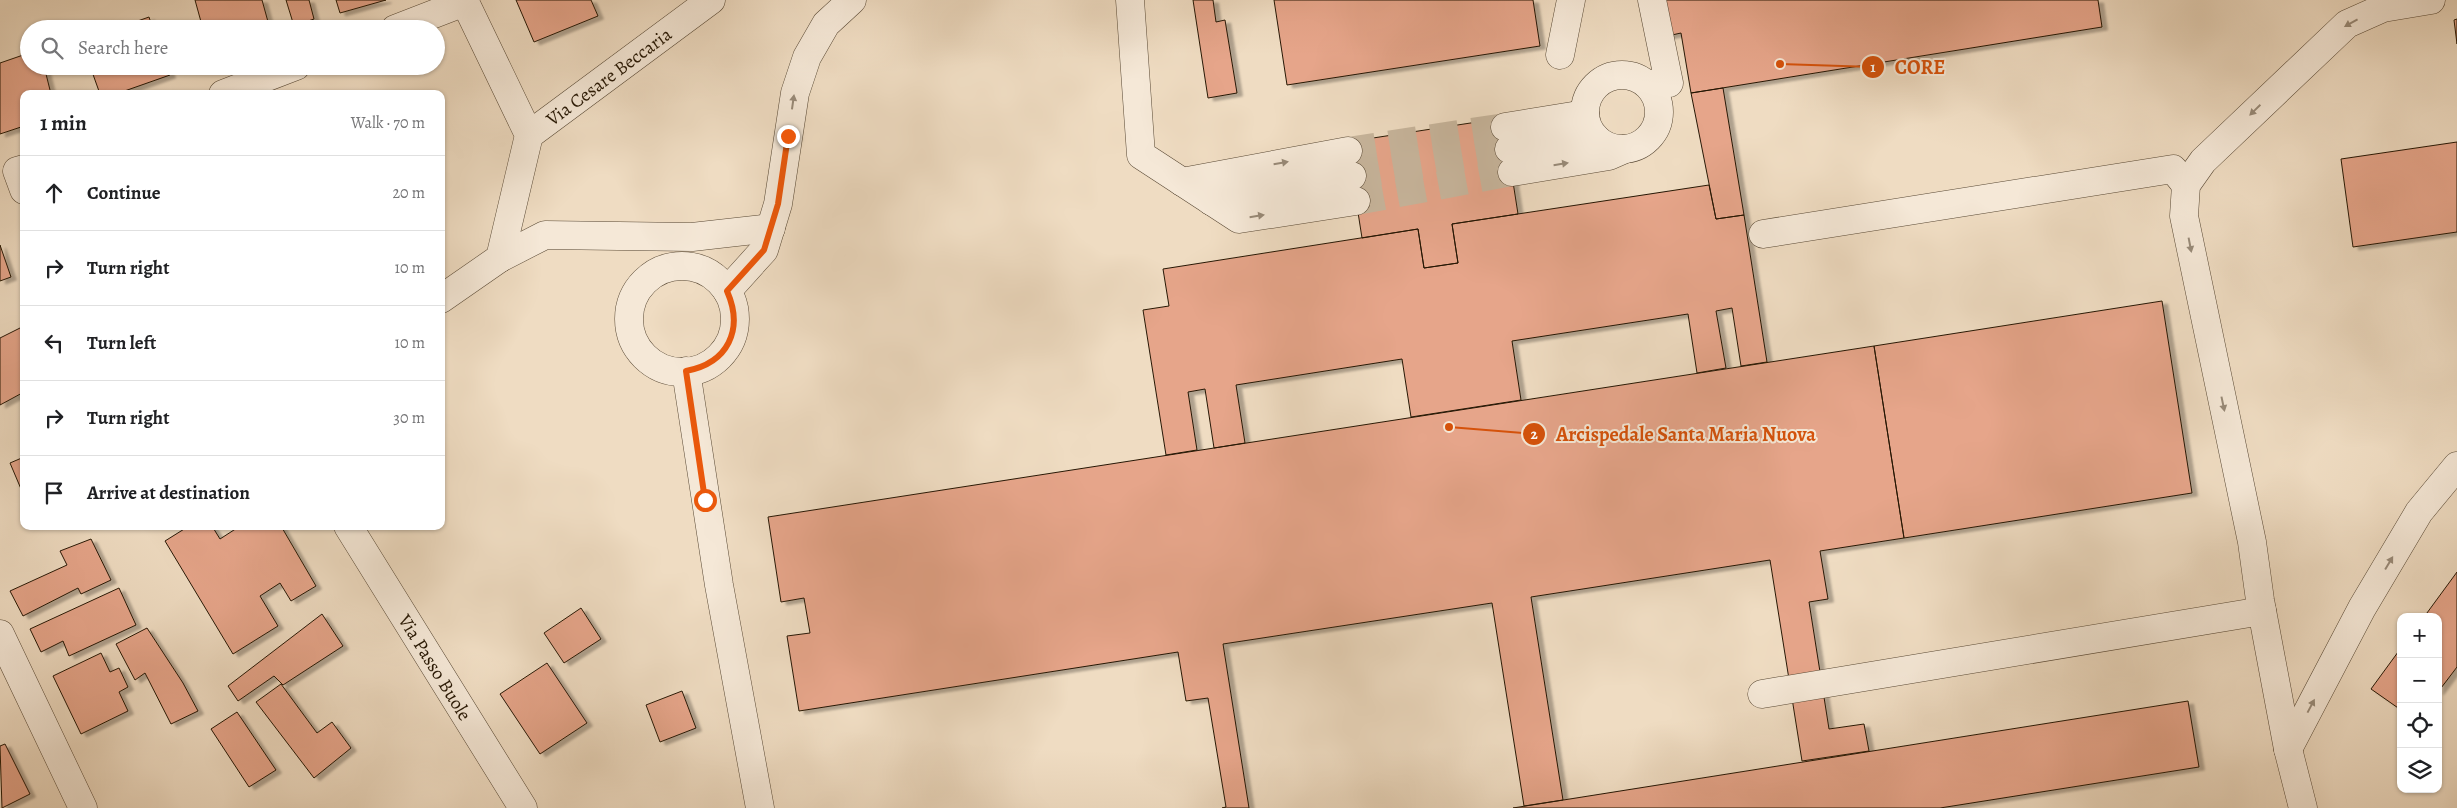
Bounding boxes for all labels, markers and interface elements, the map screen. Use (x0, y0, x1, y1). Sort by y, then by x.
one-way arrow (2344, 19, 2359, 27)
search box (20, 20, 445, 75)
street label: Via Cesare Beccaria (540, 21, 677, 133)
icon: search (38, 34, 66, 62)
text: Search here (78, 35, 168, 61)
callout: CORE (1860, 49, 1956, 84)
text: CORE (1895, 54, 1945, 81)
text: 1 (1870, 57, 1876, 77)
one-way arrow (790, 94, 798, 110)
one-way arrow (2250, 104, 2262, 116)
text: 1 min (40, 109, 87, 137)
text: Walk · 70 m (351, 112, 425, 134)
route end (777, 125, 800, 148)
one-way arrow (1274, 159, 1290, 167)
one-way arrow (1553, 160, 1569, 168)
icon: ahead (40, 179, 68, 207)
text: Continue (87, 180, 161, 206)
text: 20 m (392, 182, 425, 204)
one-way arrow (1250, 212, 1266, 220)
one-way arrow (2186, 237, 2194, 252)
icon: right (40, 254, 68, 282)
text: Turn right (87, 255, 169, 281)
text: 10 m (395, 257, 425, 279)
icon: left (40, 329, 68, 357)
text: Turn left (87, 330, 156, 356)
text: 10 m (395, 332, 425, 354)
one-way arrow (2219, 396, 2227, 411)
icon: right (40, 404, 68, 432)
text: Turn right (87, 405, 169, 431)
text: 30 m (393, 407, 425, 429)
callout: Arcispedale Santa Maria Nuova (1522, 417, 1826, 452)
text: Arcispedale Santa Maria Nuova (1555, 421, 1816, 448)
text: 2 (1530, 424, 1538, 444)
icon: arrive (40, 479, 68, 507)
text: Arrive at destination (87, 480, 250, 506)
route start (694, 489, 717, 512)
one-way arrow (2384, 557, 2393, 570)
street label: Via Passo Buole (391, 609, 478, 726)
map controls (2397, 613, 2442, 793)
button: + (2397, 613, 2442, 658)
button: − (2397, 658, 2442, 703)
one-way arrow (2307, 698, 2315, 713)
button: locate (2397, 703, 2442, 748)
button: layers (2397, 748, 2442, 793)

